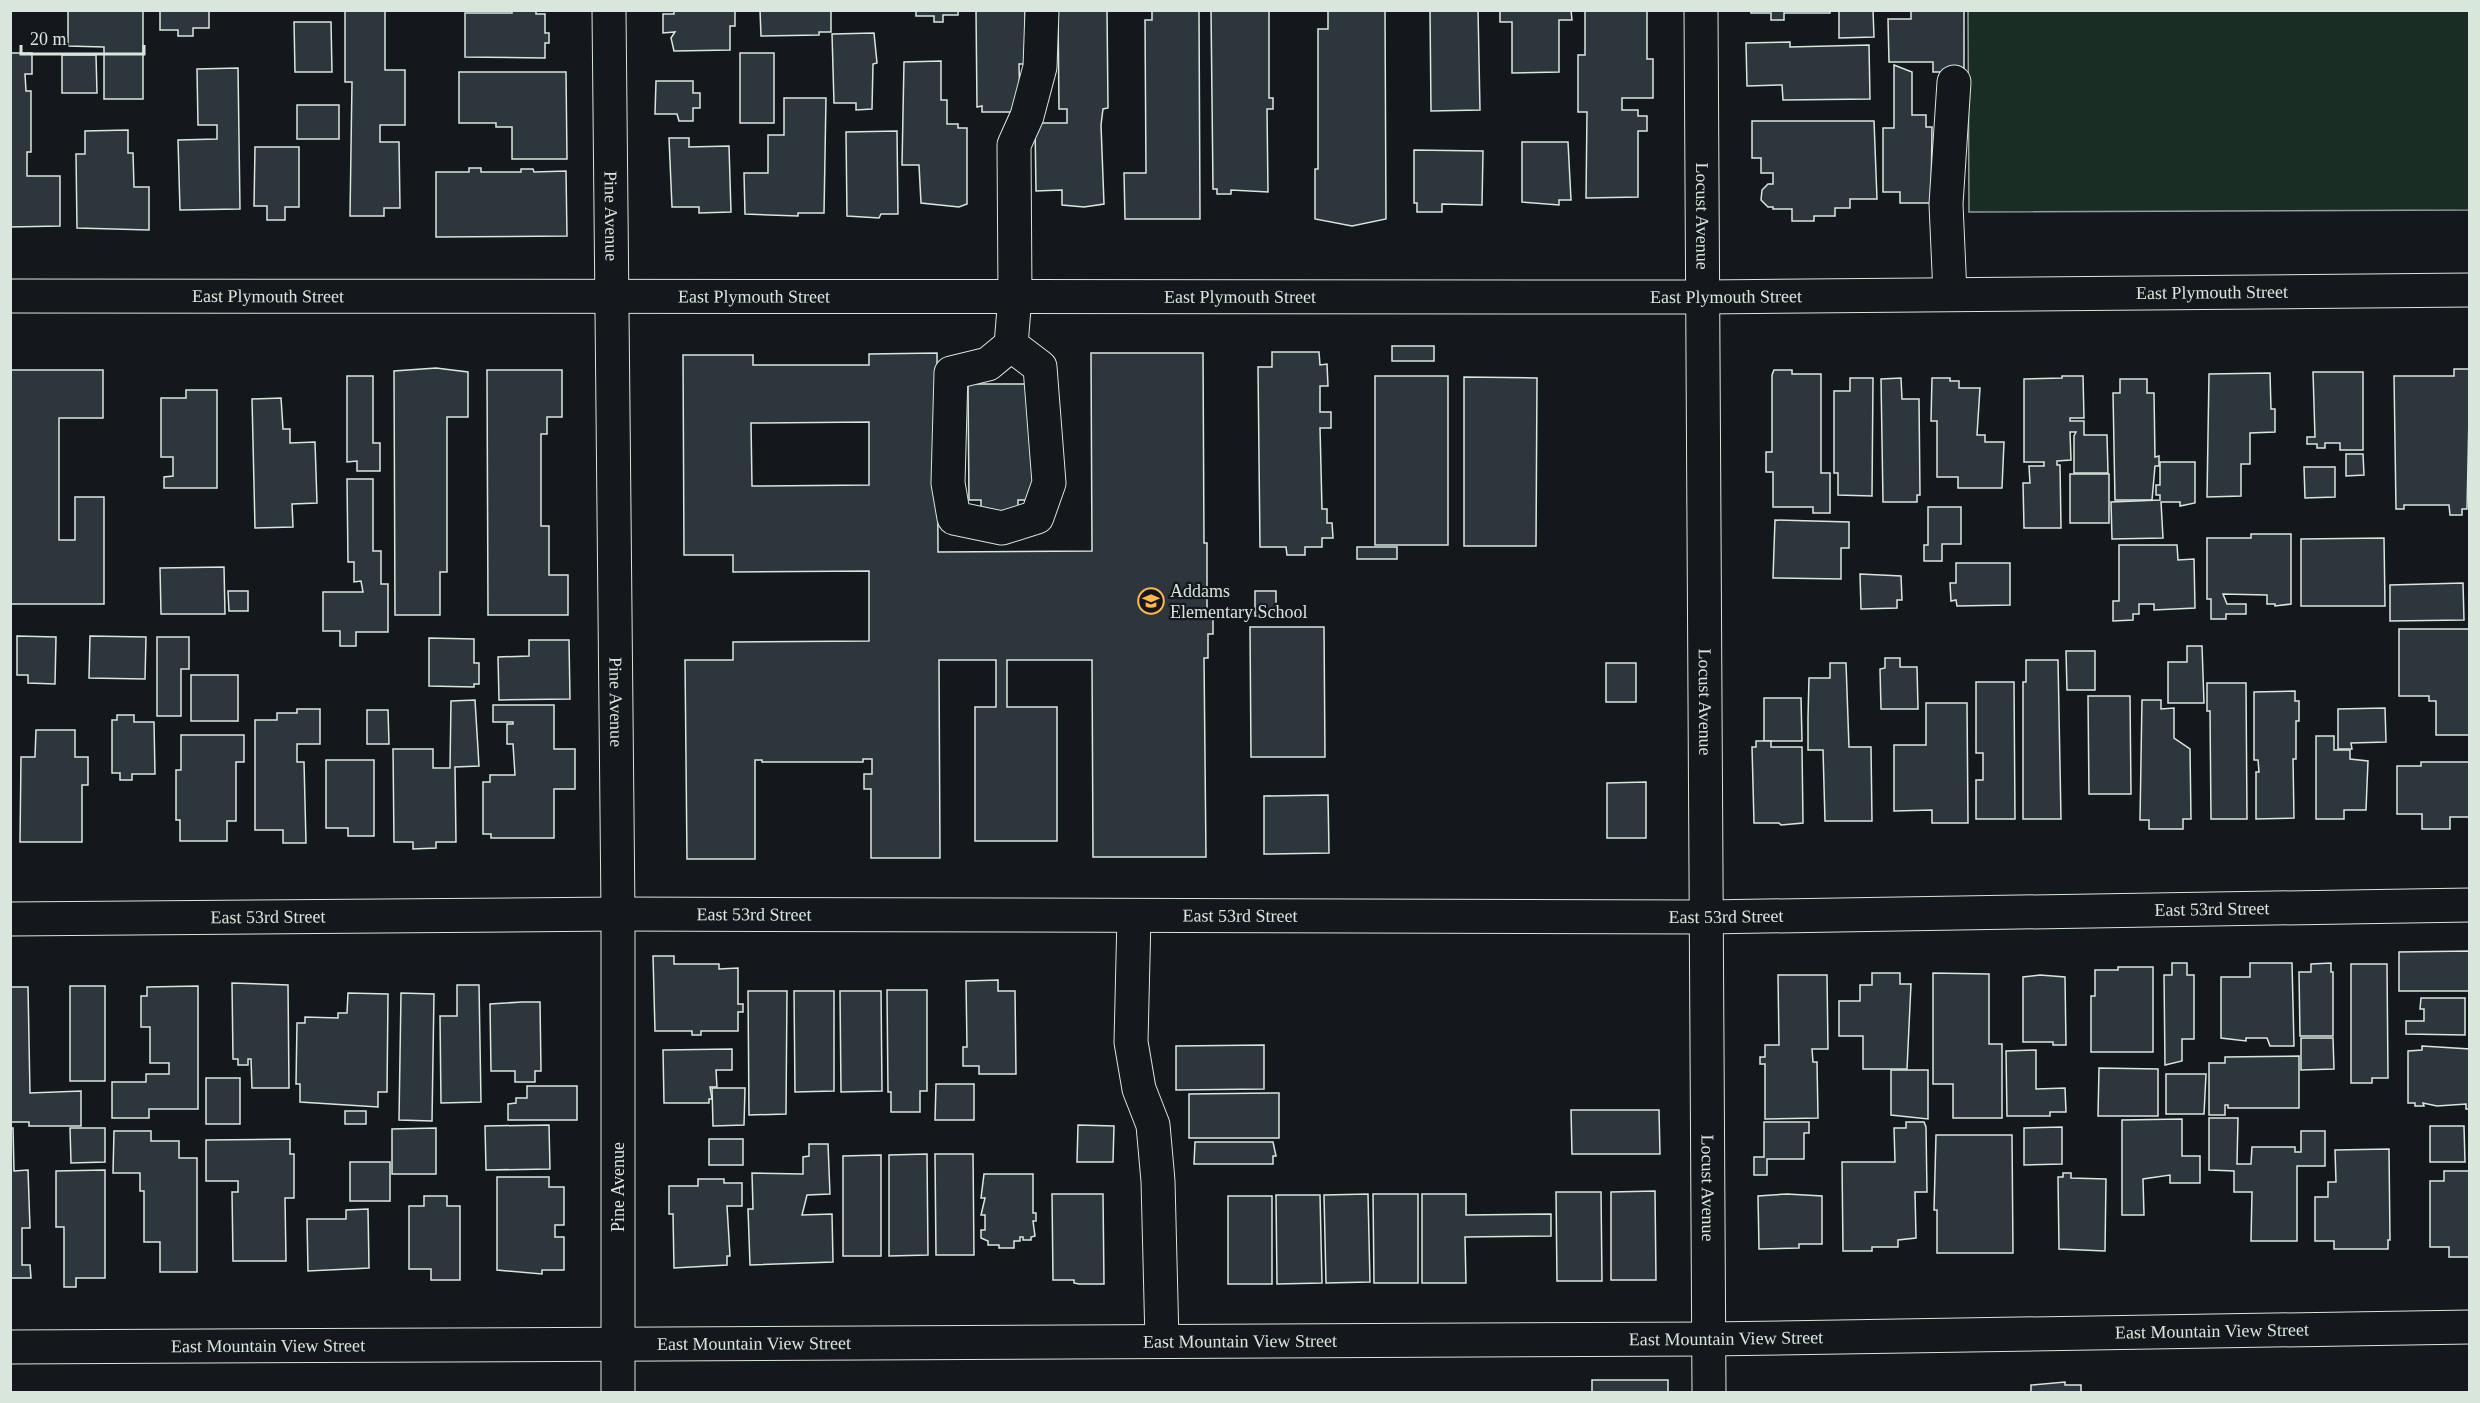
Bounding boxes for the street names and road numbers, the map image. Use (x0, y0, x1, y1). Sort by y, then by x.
street label: Locust Avenue (1692, 162, 1713, 270)
street label: Pine Avenue (601, 171, 621, 261)
street label: East Plymouth Street (2136, 282, 2288, 303)
street label: East Plymouth Street (192, 286, 344, 306)
street label: East Plymouth Street (678, 286, 830, 306)
street label: East Plymouth Street (1650, 286, 1802, 307)
street label: East Plymouth Street (1164, 287, 1316, 307)
street label: Locust Avenue (1695, 648, 1715, 756)
street label: Pine Avenue (605, 657, 626, 747)
street label: East 53rd Street (2154, 898, 2270, 920)
street label: East 53rd Street (696, 904, 812, 925)
street label: East 53rd Street (210, 906, 326, 927)
street label: East 53rd Street (1182, 906, 1298, 926)
street label: East 53rd Street (1668, 906, 1784, 927)
street label: Locust Avenue (1698, 1134, 1718, 1242)
street label: Pine Avenue (608, 1142, 628, 1232)
street label: East Mountain View Street (2115, 1320, 2309, 1343)
street label: East Mountain View Street (1629, 1327, 1823, 1349)
street label: East Mountain View Street (1143, 1331, 1337, 1352)
street label: East Mountain View Street (657, 1333, 851, 1354)
street label: East Mountain View Street (171, 1335, 365, 1356)

